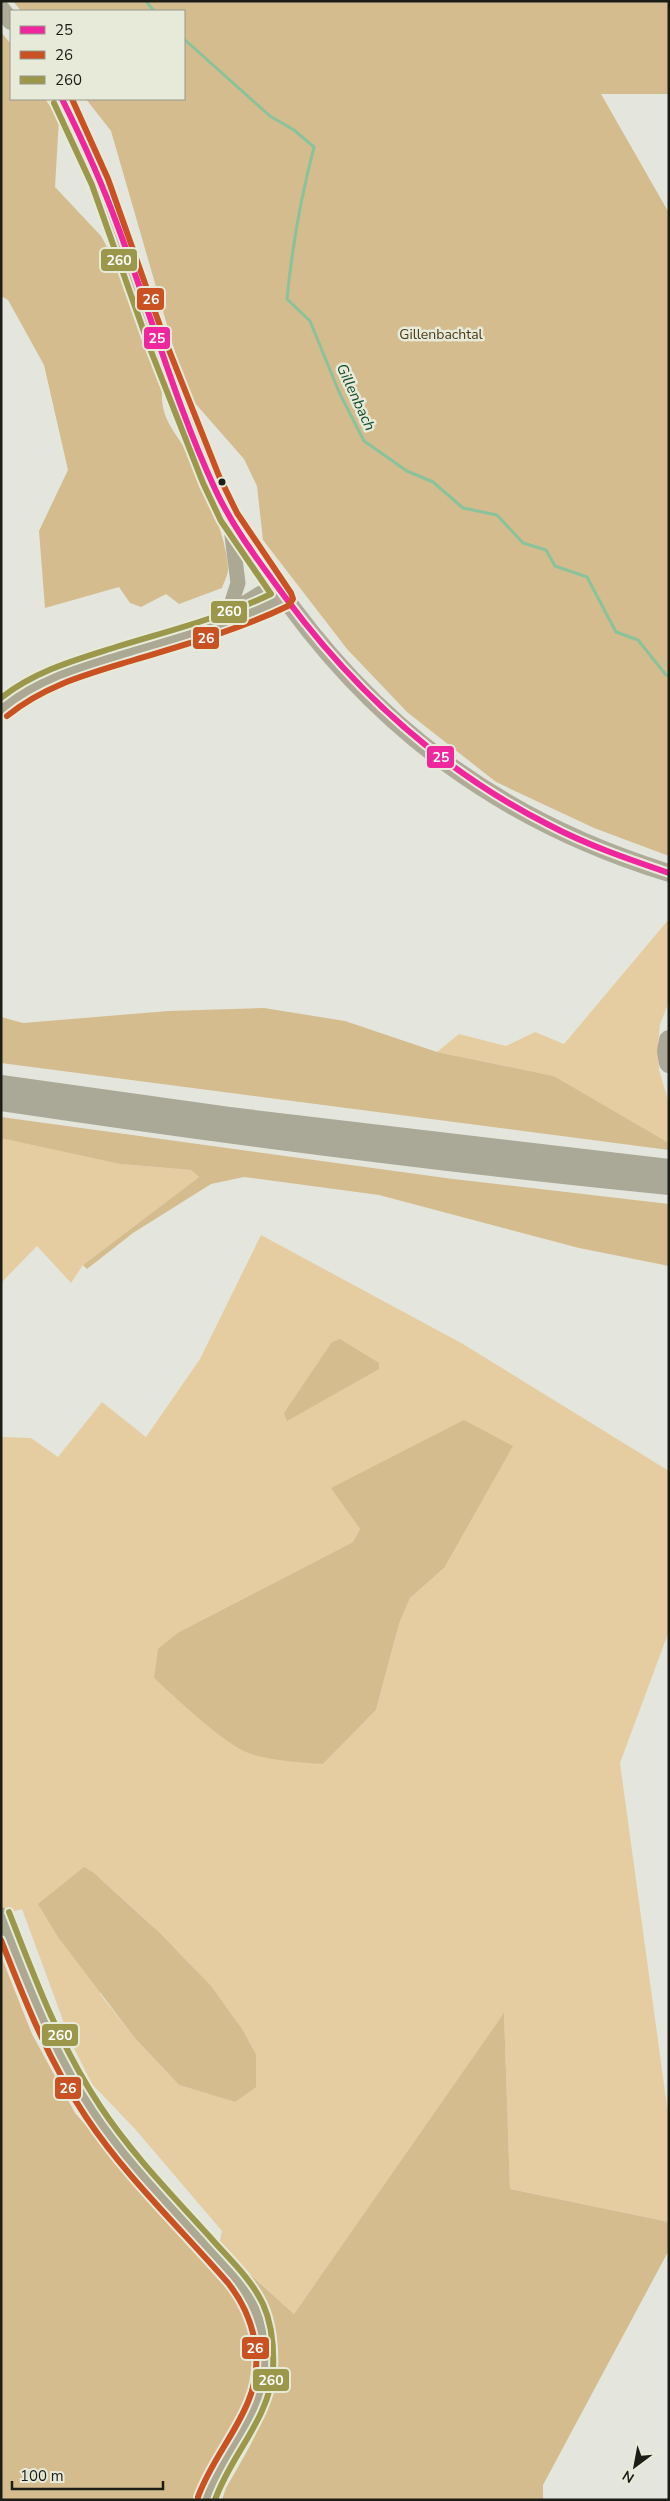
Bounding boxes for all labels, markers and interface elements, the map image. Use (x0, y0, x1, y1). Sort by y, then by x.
legend (10, 10, 185, 100)
text: 25 (55, 20, 73, 40)
text: 26 (55, 45, 73, 65)
text: 260 (55, 70, 82, 90)
line badge: 260 (100, 248, 138, 272)
text: 260 (106, 251, 132, 270)
line badge: 26 (136, 287, 165, 311)
text: 26 (143, 290, 159, 309)
park label: Gillenbachtal (399, 325, 484, 344)
line badge: 25 (143, 326, 171, 350)
text: 25 (149, 329, 165, 348)
water label: Gillenbach (332, 360, 380, 434)
unlabelled marker (217, 477, 227, 487)
line badge: 260 (210, 600, 248, 624)
text: 260 (216, 602, 242, 621)
line badge: 26 (192, 626, 220, 650)
text: 26 (198, 629, 214, 648)
line badge: 25 (426, 745, 455, 769)
text: 25 (433, 748, 449, 767)
line badge: 260 (41, 2023, 79, 2047)
text: 260 (47, 2026, 73, 2045)
line badge: 26 (54, 2076, 82, 2100)
text: 26 (60, 2079, 76, 2098)
line badge: 26 (241, 2336, 270, 2360)
text: 26 (247, 2339, 263, 2358)
line badge: 260 (252, 2368, 290, 2392)
text: 260 (258, 2371, 284, 2390)
north arrow (610, 2441, 660, 2491)
scale bar (12, 2458, 164, 2490)
text: 100 m (20, 2466, 64, 2486)
text: N (619, 2466, 638, 2487)

